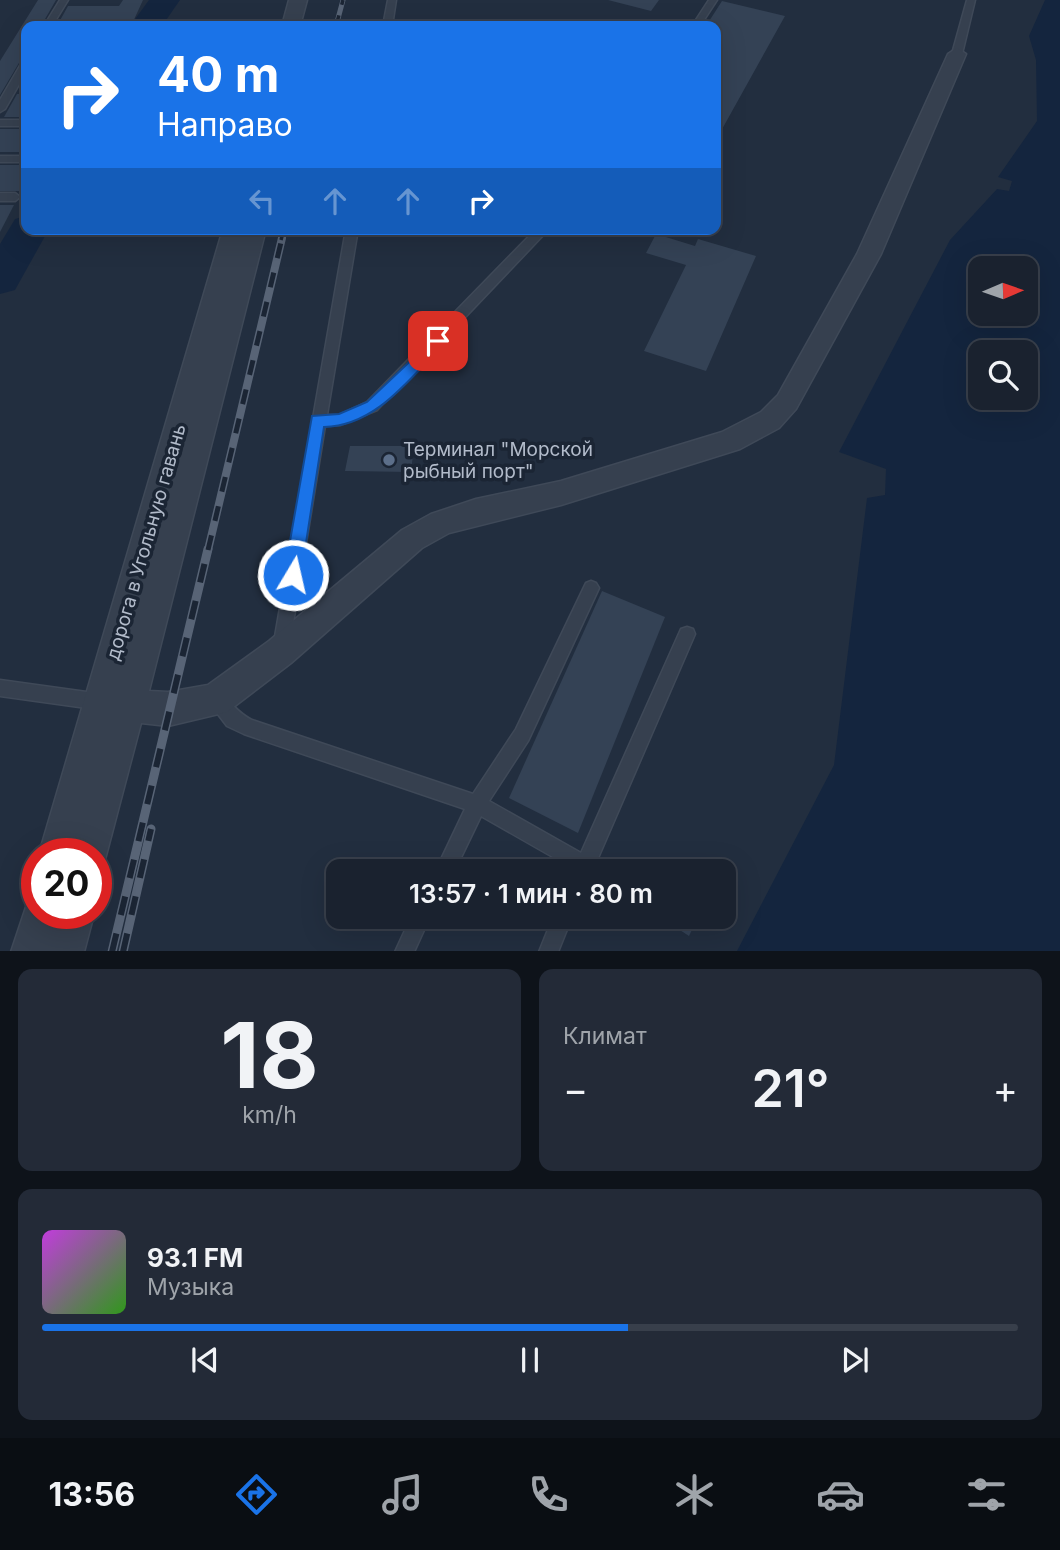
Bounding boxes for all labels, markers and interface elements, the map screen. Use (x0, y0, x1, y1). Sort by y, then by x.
text: 40 m (157, 45, 280, 104)
icon: right (42, 49, 133, 140)
text: Направо (157, 105, 293, 144)
icon: left (243, 182, 281, 220)
icon: ahead (316, 182, 354, 220)
icon: ahead (389, 182, 427, 220)
icon: right (462, 182, 500, 220)
north arrow (968, 256, 1038, 326)
map controls (968, 256, 1038, 410)
pin (408, 311, 468, 371)
icon: arrive (419, 322, 457, 360)
button: search (968, 340, 1038, 410)
street label: дорога в Угольную гавань (101, 421, 191, 663)
place label: Терминал "Морской рыбный порт" (403, 438, 593, 483)
marker: Терминал "Морской рыбный порт" (381, 452, 397, 468)
position arrow (256, 538, 330, 612)
speed limit sign: 20 (21, 838, 112, 929)
text: 13:57 · 1 мин · 80 m (409, 878, 653, 909)
text: 18 (220, 1000, 319, 1110)
text: Климат (563, 1022, 647, 1050)
text: 21° (751, 1057, 830, 1120)
text: − (563, 1066, 588, 1112)
text: + (993, 1066, 1018, 1112)
text: km/h (242, 1101, 297, 1129)
text: 93.1 FM (147, 1242, 243, 1273)
text: Музыка (147, 1273, 234, 1301)
icon: previous (186, 1341, 224, 1379)
icon: pause (511, 1341, 549, 1379)
icon: next (836, 1341, 874, 1379)
icon: directions (232, 1470, 281, 1519)
icon: music (378, 1470, 427, 1519)
icon: phone (524, 1470, 573, 1519)
icon: climate (670, 1470, 719, 1519)
icon: car (816, 1470, 865, 1519)
icon: filters (962, 1470, 1011, 1519)
text: 13:56 (49, 1475, 135, 1514)

